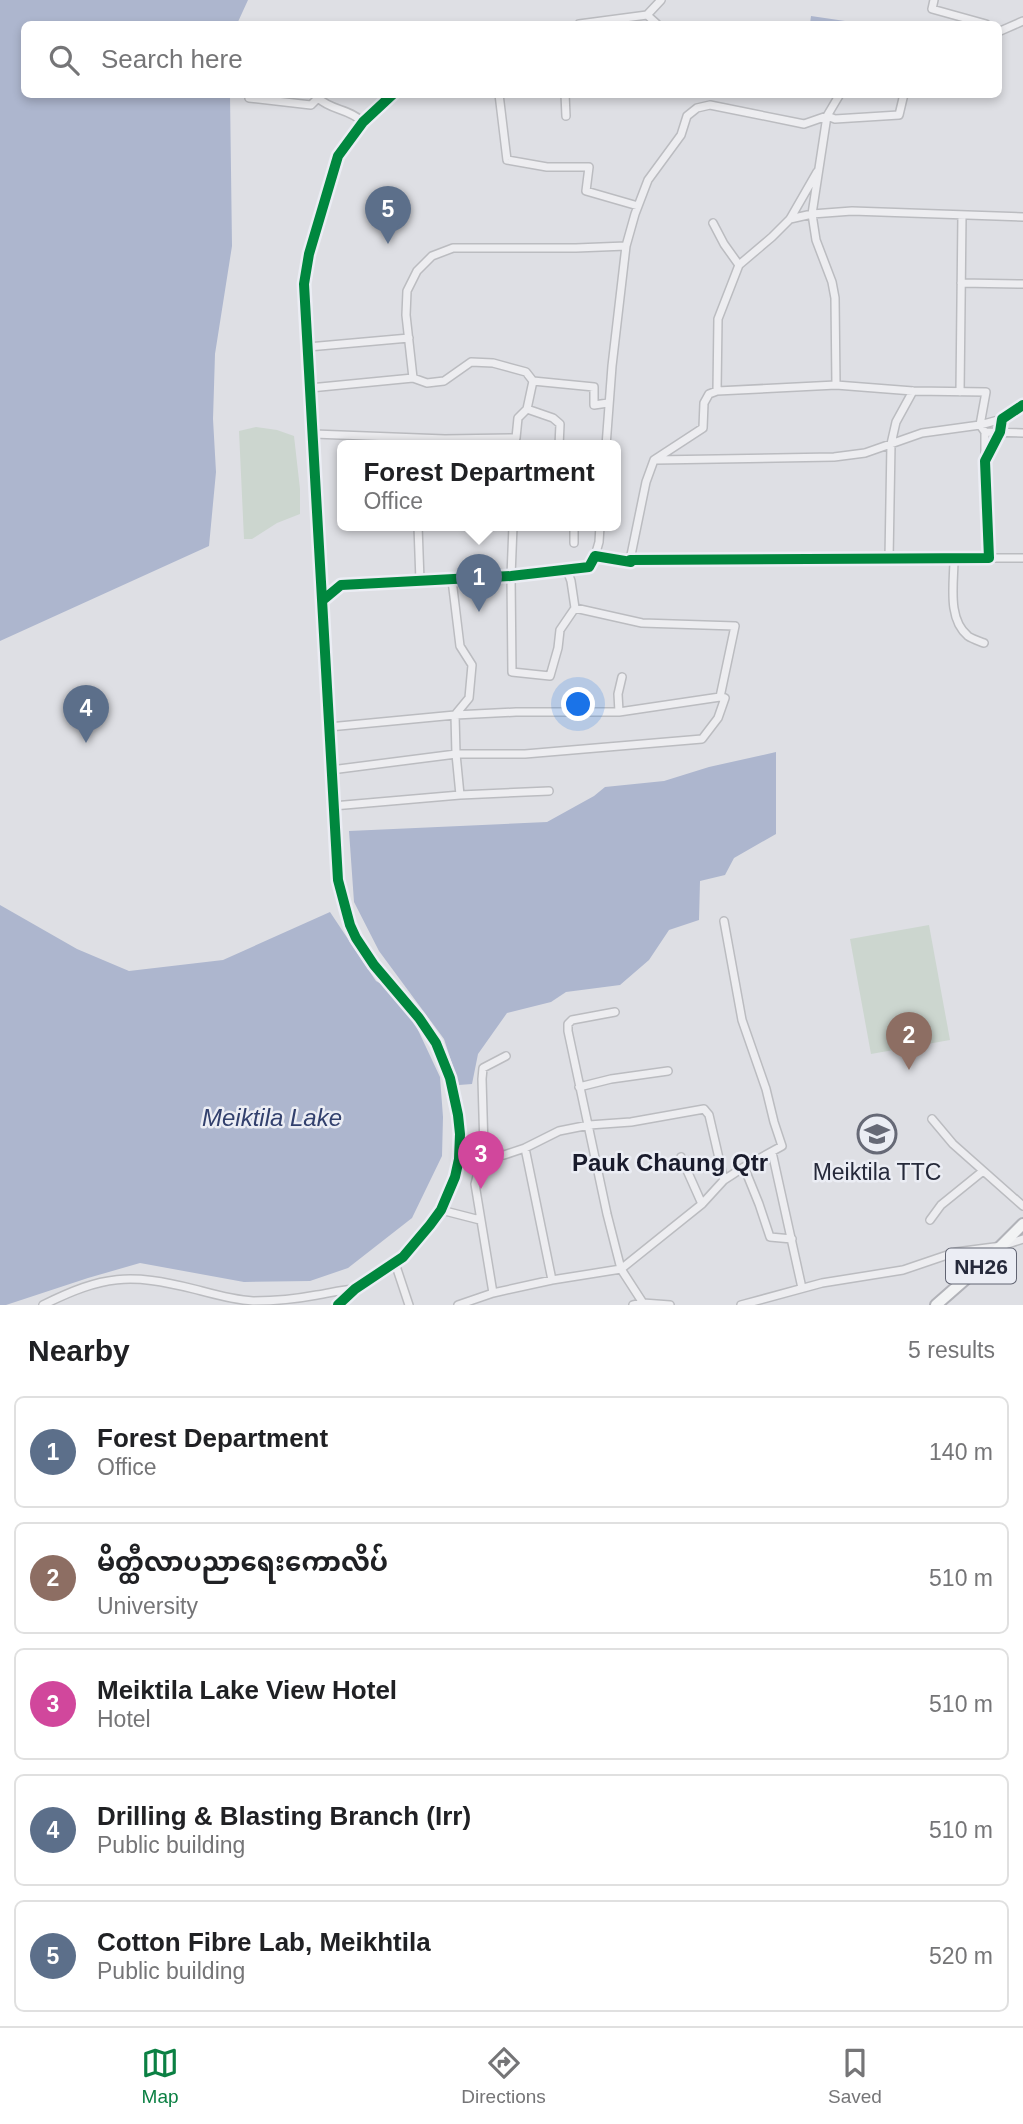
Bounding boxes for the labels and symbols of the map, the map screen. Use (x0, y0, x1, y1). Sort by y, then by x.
pin: 5 (365, 186, 411, 244)
pin: 1 (456, 554, 502, 612)
pin: 4 (63, 685, 109, 743)
your location (561, 687, 595, 721)
pin: 2 (886, 1012, 932, 1070)
water label: Meiktila Lake (202, 1104, 342, 1131)
school or university icon: Meiktila TTC (856, 1113, 898, 1155)
pin: 3 (458, 1131, 504, 1189)
district label: Pauk Chaung Qtr (572, 1149, 768, 1176)
place label: Meiktila TTC (813, 1159, 941, 1185)
road number: NH26 (946, 1248, 1016, 1284)

